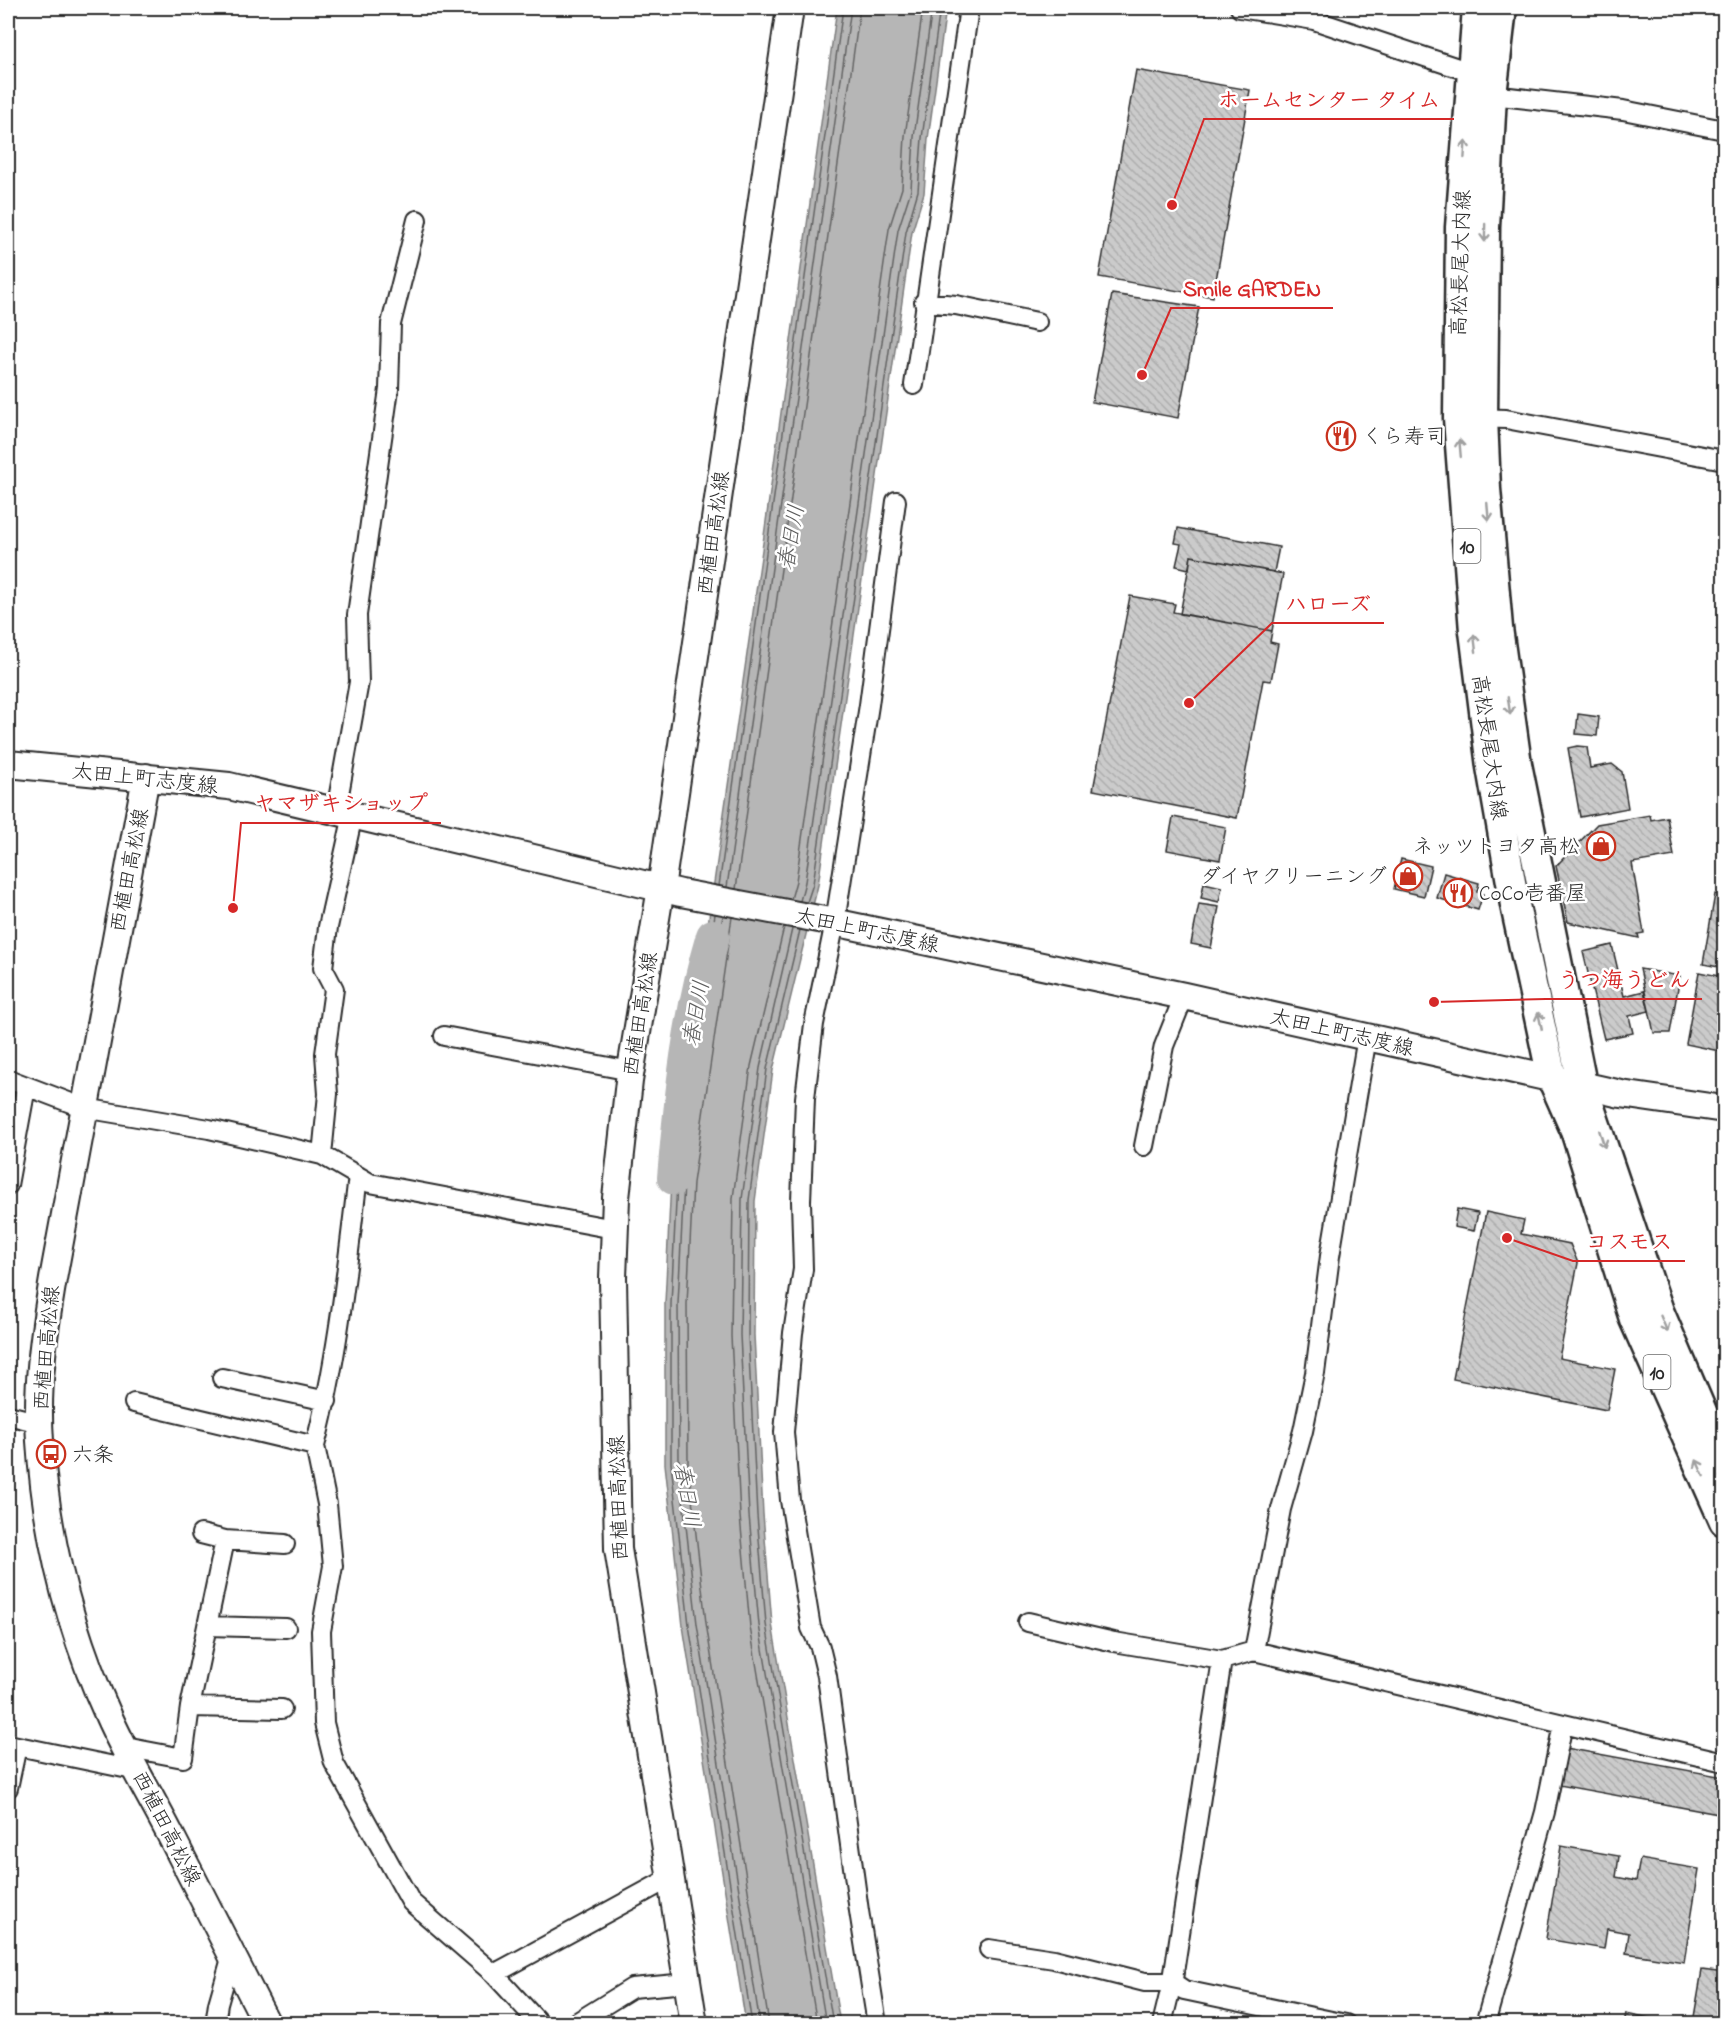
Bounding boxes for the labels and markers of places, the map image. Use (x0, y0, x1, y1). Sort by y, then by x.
callout: ホームセンター タイム (1204, 79, 1454, 119)
callout: Smile GARDEN (1171, 268, 1333, 308)
restaurant icon: くら寿司 (1325, 420, 1357, 452)
place label: くら寿司 (1362, 423, 1446, 453)
callout: ハローズ (1272, 583, 1384, 623)
callout: ヤマザキショップ (241, 783, 441, 823)
shop icon: ネッツトヨタ高松 (1585, 830, 1617, 862)
place label: ネッツトヨタ高松 (1413, 833, 1580, 863)
shop icon: ダイヤクリーニング (1392, 860, 1424, 892)
place label: ダイヤクリーニング (1200, 863, 1387, 893)
restaurant icon: CoCo壱番屋 (1442, 877, 1474, 909)
place label: CoCo壱番屋 (1479, 880, 1587, 910)
callout: うつ海うどん (1546, 959, 1702, 999)
callout: コスモス (1573, 1221, 1685, 1261)
bus stop icon: 六条 (35, 1438, 67, 1470)
place label: 六条 (72, 1441, 114, 1471)

